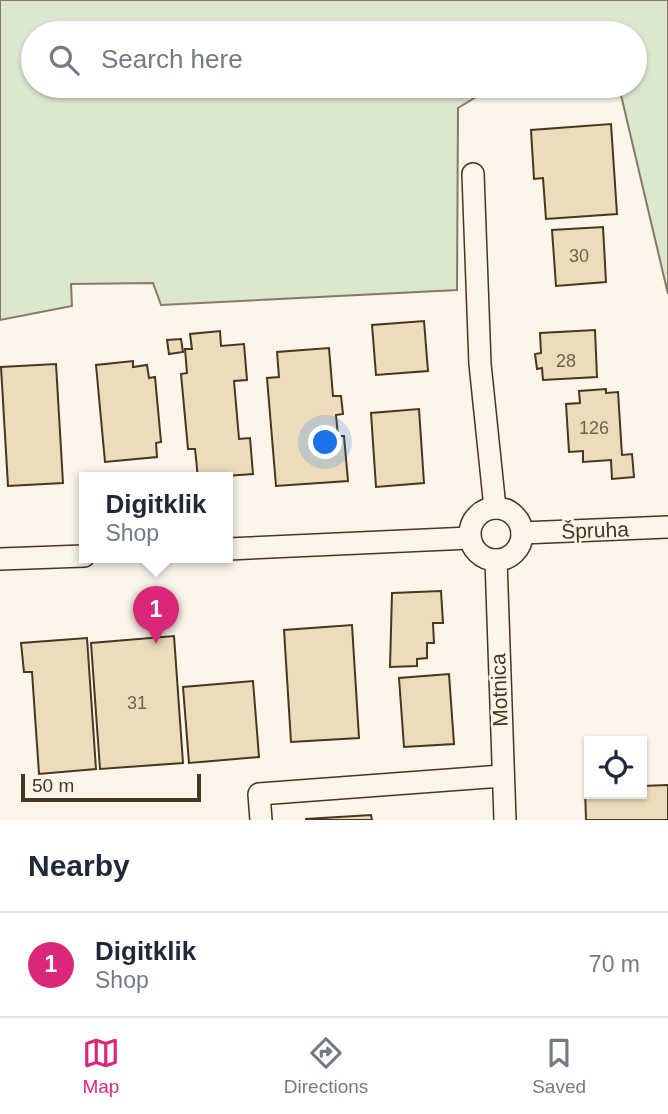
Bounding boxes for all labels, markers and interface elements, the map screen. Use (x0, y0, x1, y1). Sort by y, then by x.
search box (21, 21, 647, 98)
icon: search (45, 41, 83, 79)
text: Search here (101, 44, 243, 74)
house number: 30 (569, 246, 589, 266)
house number: 28 (556, 351, 576, 371)
house number: 126 (579, 418, 609, 438)
your location (308, 425, 342, 459)
popup (79, 472, 233, 563)
text: Digitklik (105, 489, 207, 519)
street label: Špruha (561, 517, 630, 543)
text: Shop (105, 520, 159, 546)
pin: 1 (133, 586, 179, 644)
street label: Motnica (486, 653, 512, 727)
house number: 31 (127, 693, 147, 713)
map controls (584, 736, 647, 799)
button: locate (584, 736, 647, 799)
scale bar (21, 771, 201, 803)
text: 50 m (32, 775, 74, 796)
text: Nearby (28, 849, 130, 882)
text: Digitklik (95, 936, 196, 966)
text: 1 (45, 951, 57, 977)
text: 70 m (589, 951, 640, 977)
text: Shop (95, 967, 149, 993)
tab: Map (82, 1034, 120, 1098)
tab: Directions (284, 1034, 368, 1098)
tab: Saved (532, 1034, 586, 1098)

